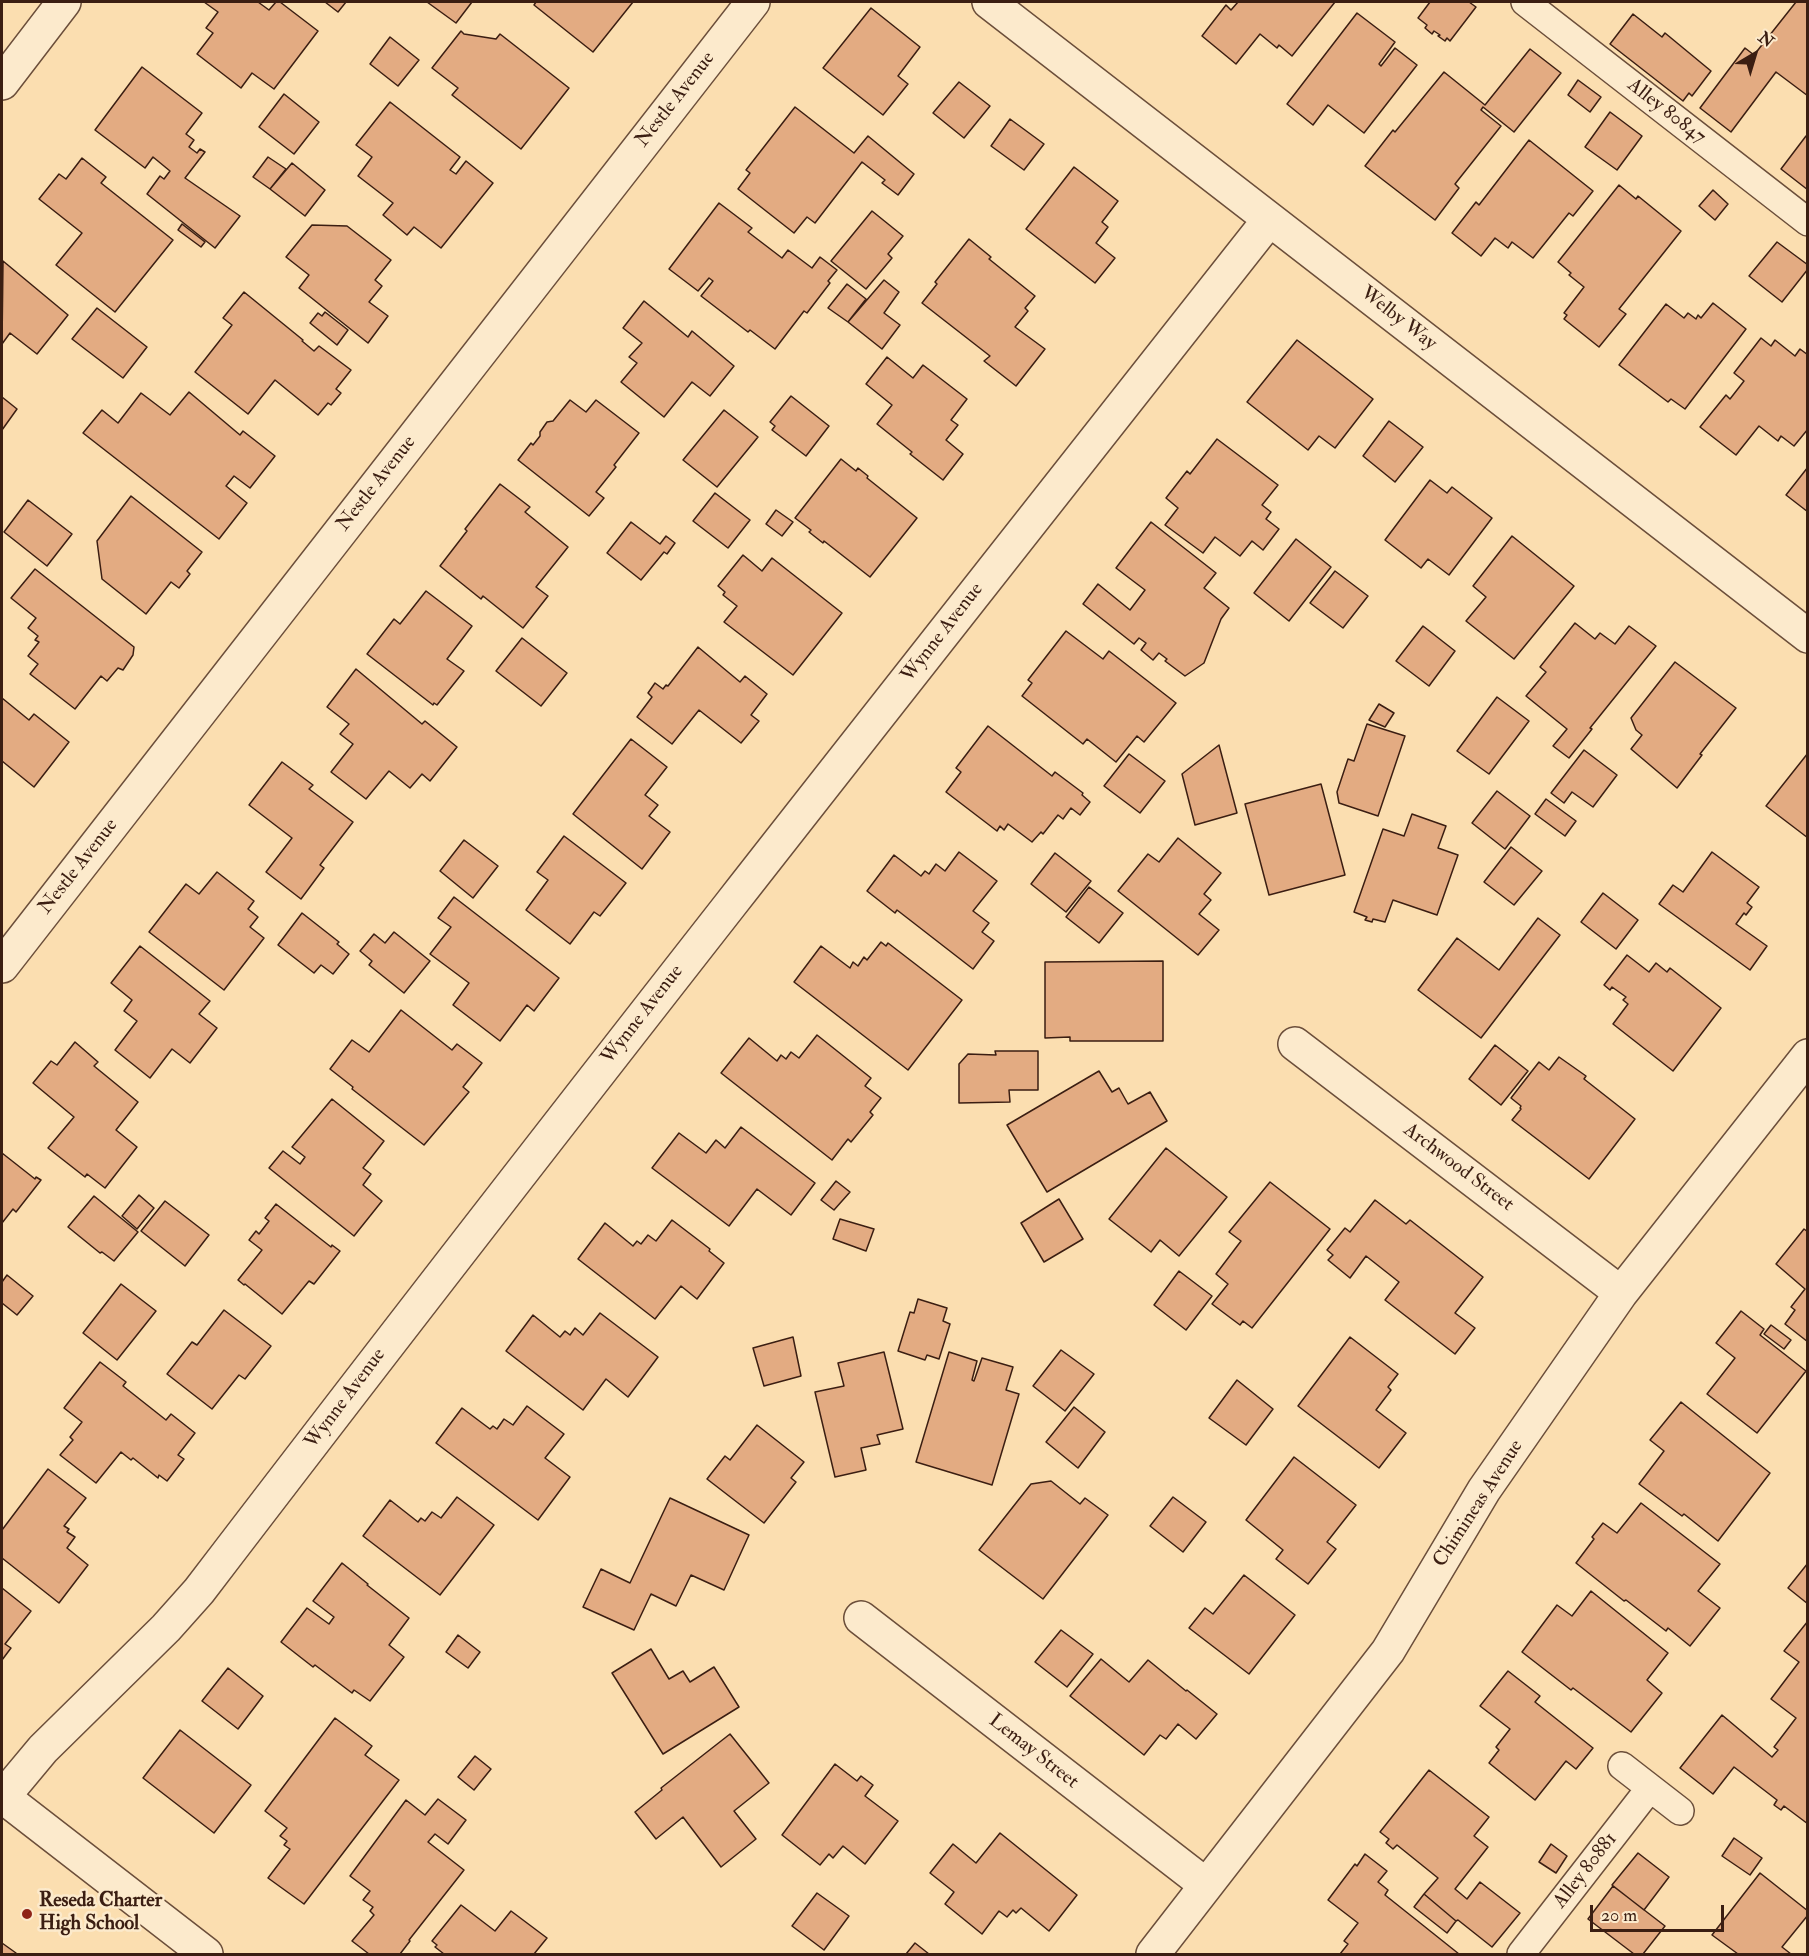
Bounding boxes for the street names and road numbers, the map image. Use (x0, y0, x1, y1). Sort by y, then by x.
street label: Nestle Avenue (631, 47, 721, 153)
street label: Alley 80847 (1622, 74, 1710, 150)
street label: Welby Way (1355, 282, 1441, 356)
street label: Nestle Avenue (332, 431, 422, 537)
street label: Wynne Avenue (897, 579, 989, 687)
street label: Nestle Avenue (34, 814, 124, 920)
street label: Wynne Avenue (597, 961, 689, 1069)
street label: Archwood Street (1398, 1119, 1518, 1217)
street label: Wynne Avenue (301, 1344, 391, 1454)
street label: Chimineas Avenue (1429, 1436, 1529, 1572)
street label: Lemay Street (983, 1709, 1083, 1795)
street label: Alley 80881 (1549, 1828, 1623, 1914)

